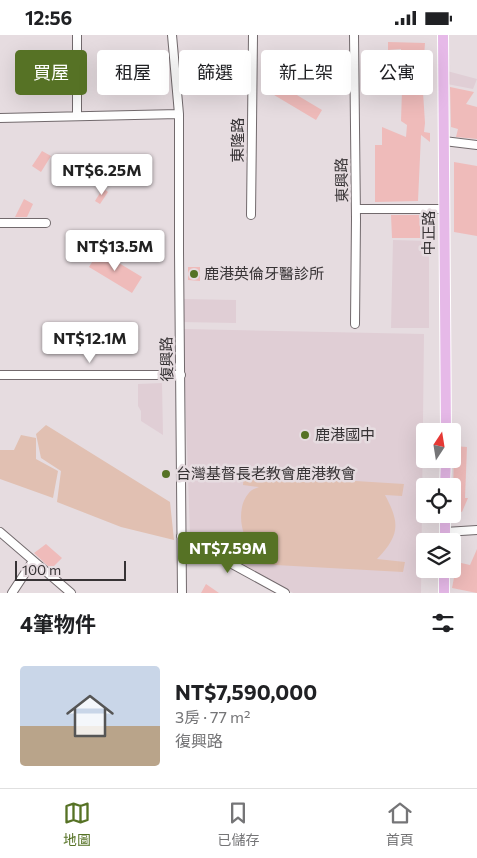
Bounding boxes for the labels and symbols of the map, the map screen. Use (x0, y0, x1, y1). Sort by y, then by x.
street label: 東隆路 (228, 117, 246, 163)
pin: NT$6.25M (50, 154, 154, 196)
street label: 東興路 (332, 157, 350, 203)
street label: 中正路 (419, 210, 437, 256)
pin: NT$13.5M (63, 229, 167, 272)
place label: 鹿港英倫牙醫診所 (204, 264, 324, 282)
marker: 鹿港英倫牙醫診所 (188, 268, 200, 280)
pin: NT$12.1M (38, 321, 142, 364)
street label: 復興路 (157, 336, 175, 382)
north arrow (416, 423, 461, 467)
place label: 鹿港國中 (315, 425, 375, 443)
marker: 鹿港國中 (299, 429, 311, 441)
place label: 台灣基督長老教會鹿港教會 (176, 464, 356, 482)
marker: 台灣基督長老教會鹿港教會 (160, 468, 172, 480)
pin: NT$7.59M (176, 531, 280, 574)
scale bar (15, 558, 126, 581)

